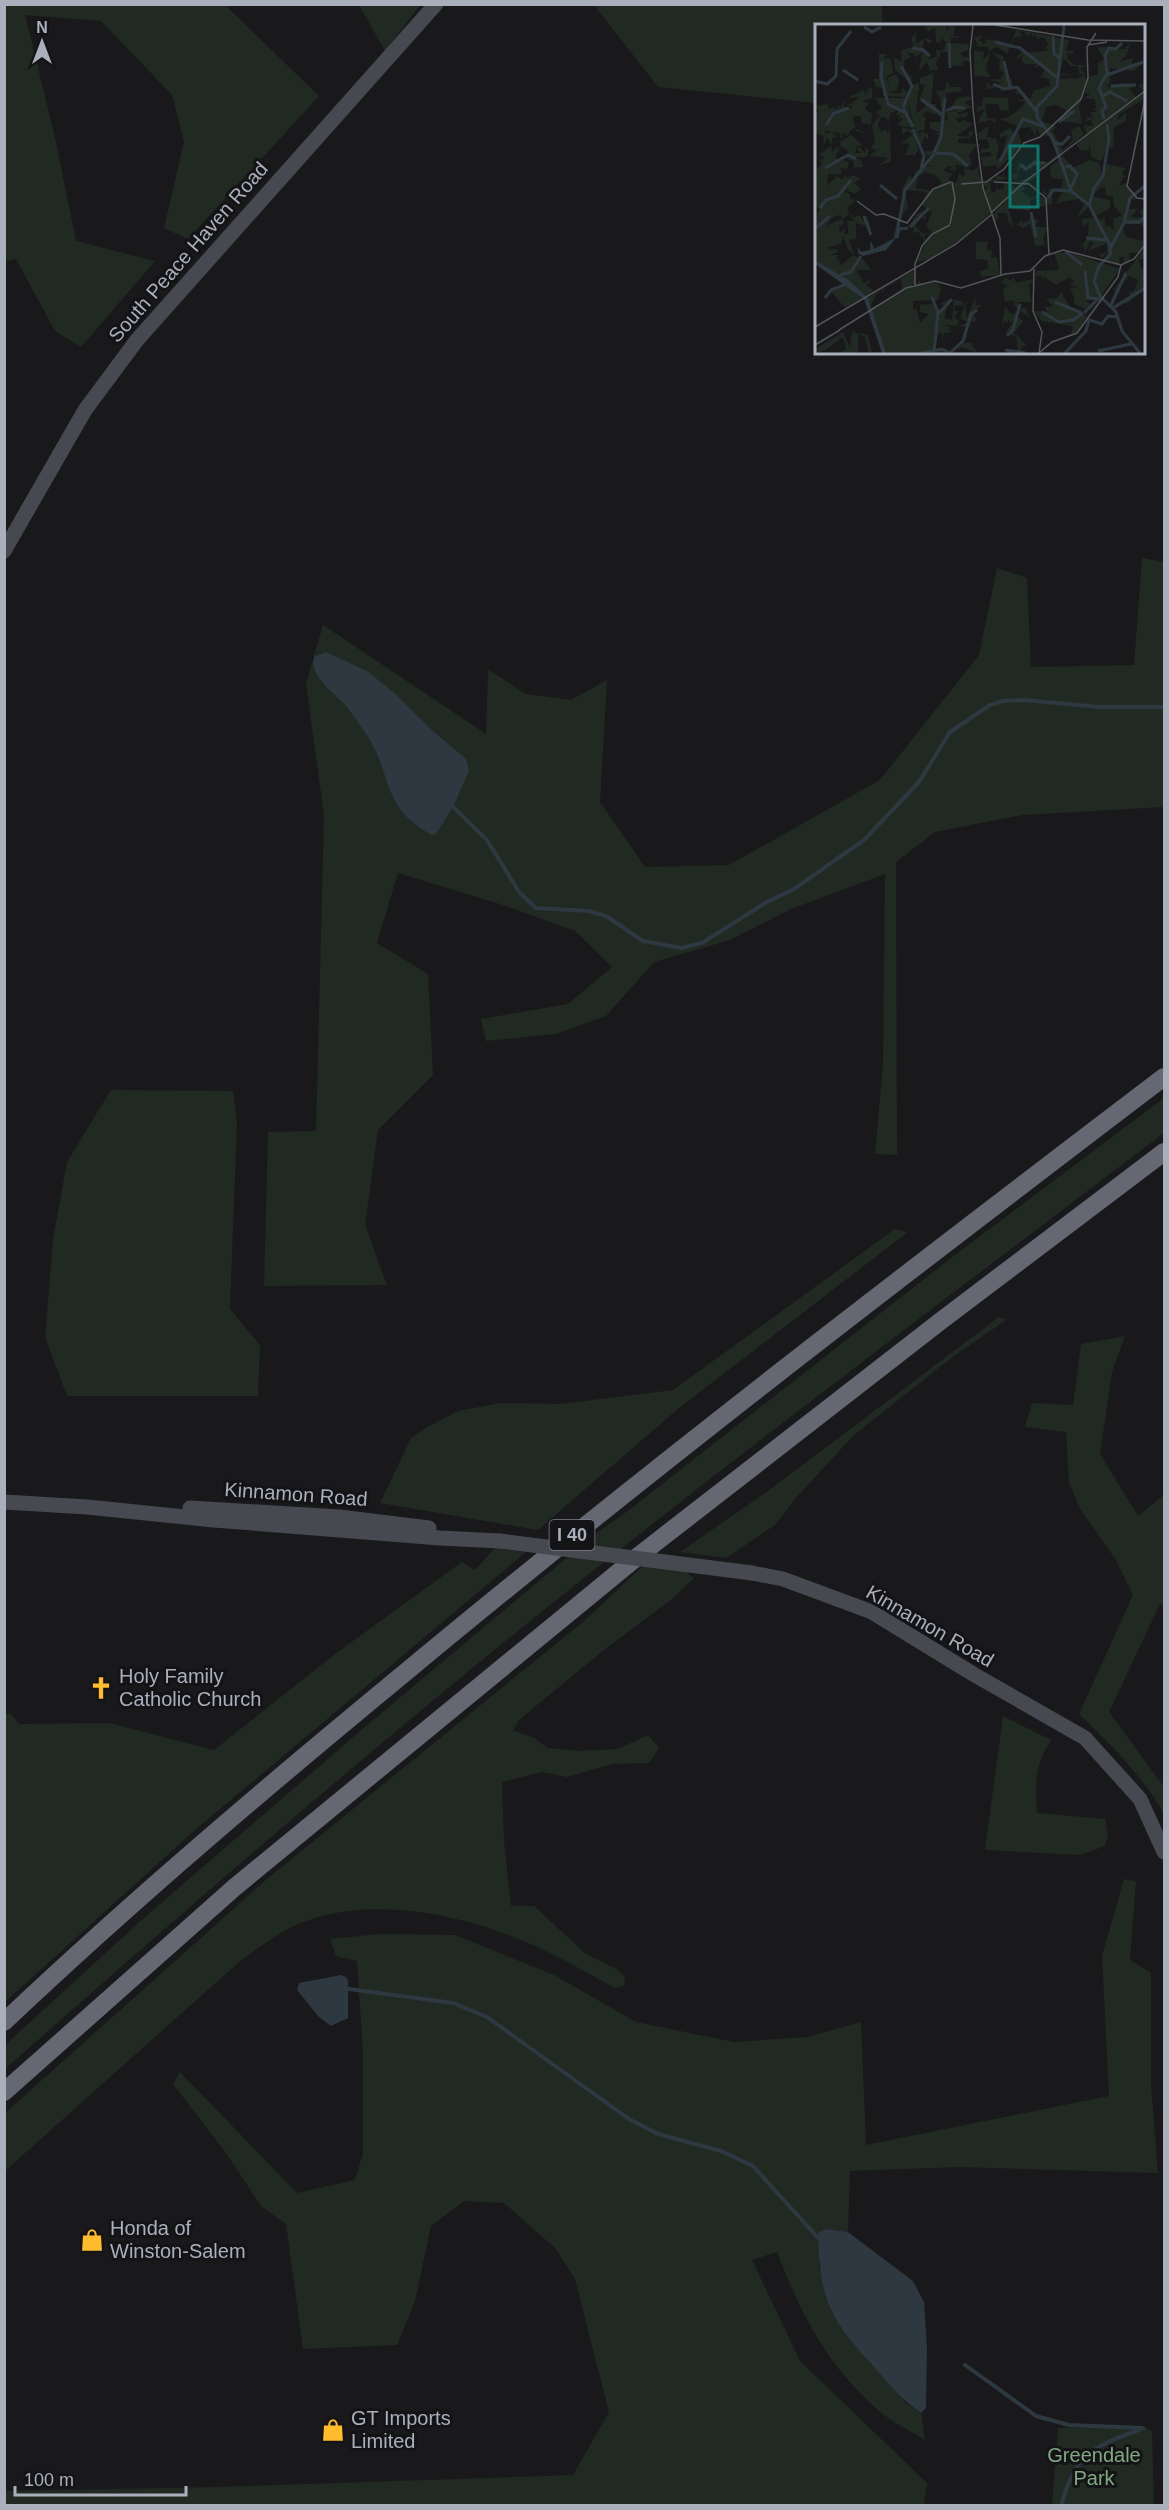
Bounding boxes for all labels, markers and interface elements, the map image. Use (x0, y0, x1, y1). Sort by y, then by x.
north arrow (12, 12, 72, 72)
text: N (36, 19, 48, 36)
inset map (815, 24, 1145, 354)
street label: South Peace Haven Road (104, 158, 272, 346)
street label: Kinnamon Road (224, 1478, 368, 1510)
road number: I 40 (550, 1520, 594, 1550)
street label: Kinnamon Road (862, 1581, 998, 1671)
place label: Holy Family Catholic Church (119, 1665, 261, 1710)
church icon: Holy Family Catholic Church (88, 1675, 114, 1701)
place label: Honda of Winston-Salem (110, 2217, 246, 2262)
shop icon: Honda of Winston-Salem (79, 2227, 105, 2253)
place label: GT Imports Limited (351, 2407, 451, 2452)
shop icon: GT Imports Limited (320, 2417, 346, 2443)
park label: Greendale Park (1047, 2444, 1141, 2489)
scale bar (15, 2459, 186, 2497)
text: 100 m (24, 2470, 74, 2490)

